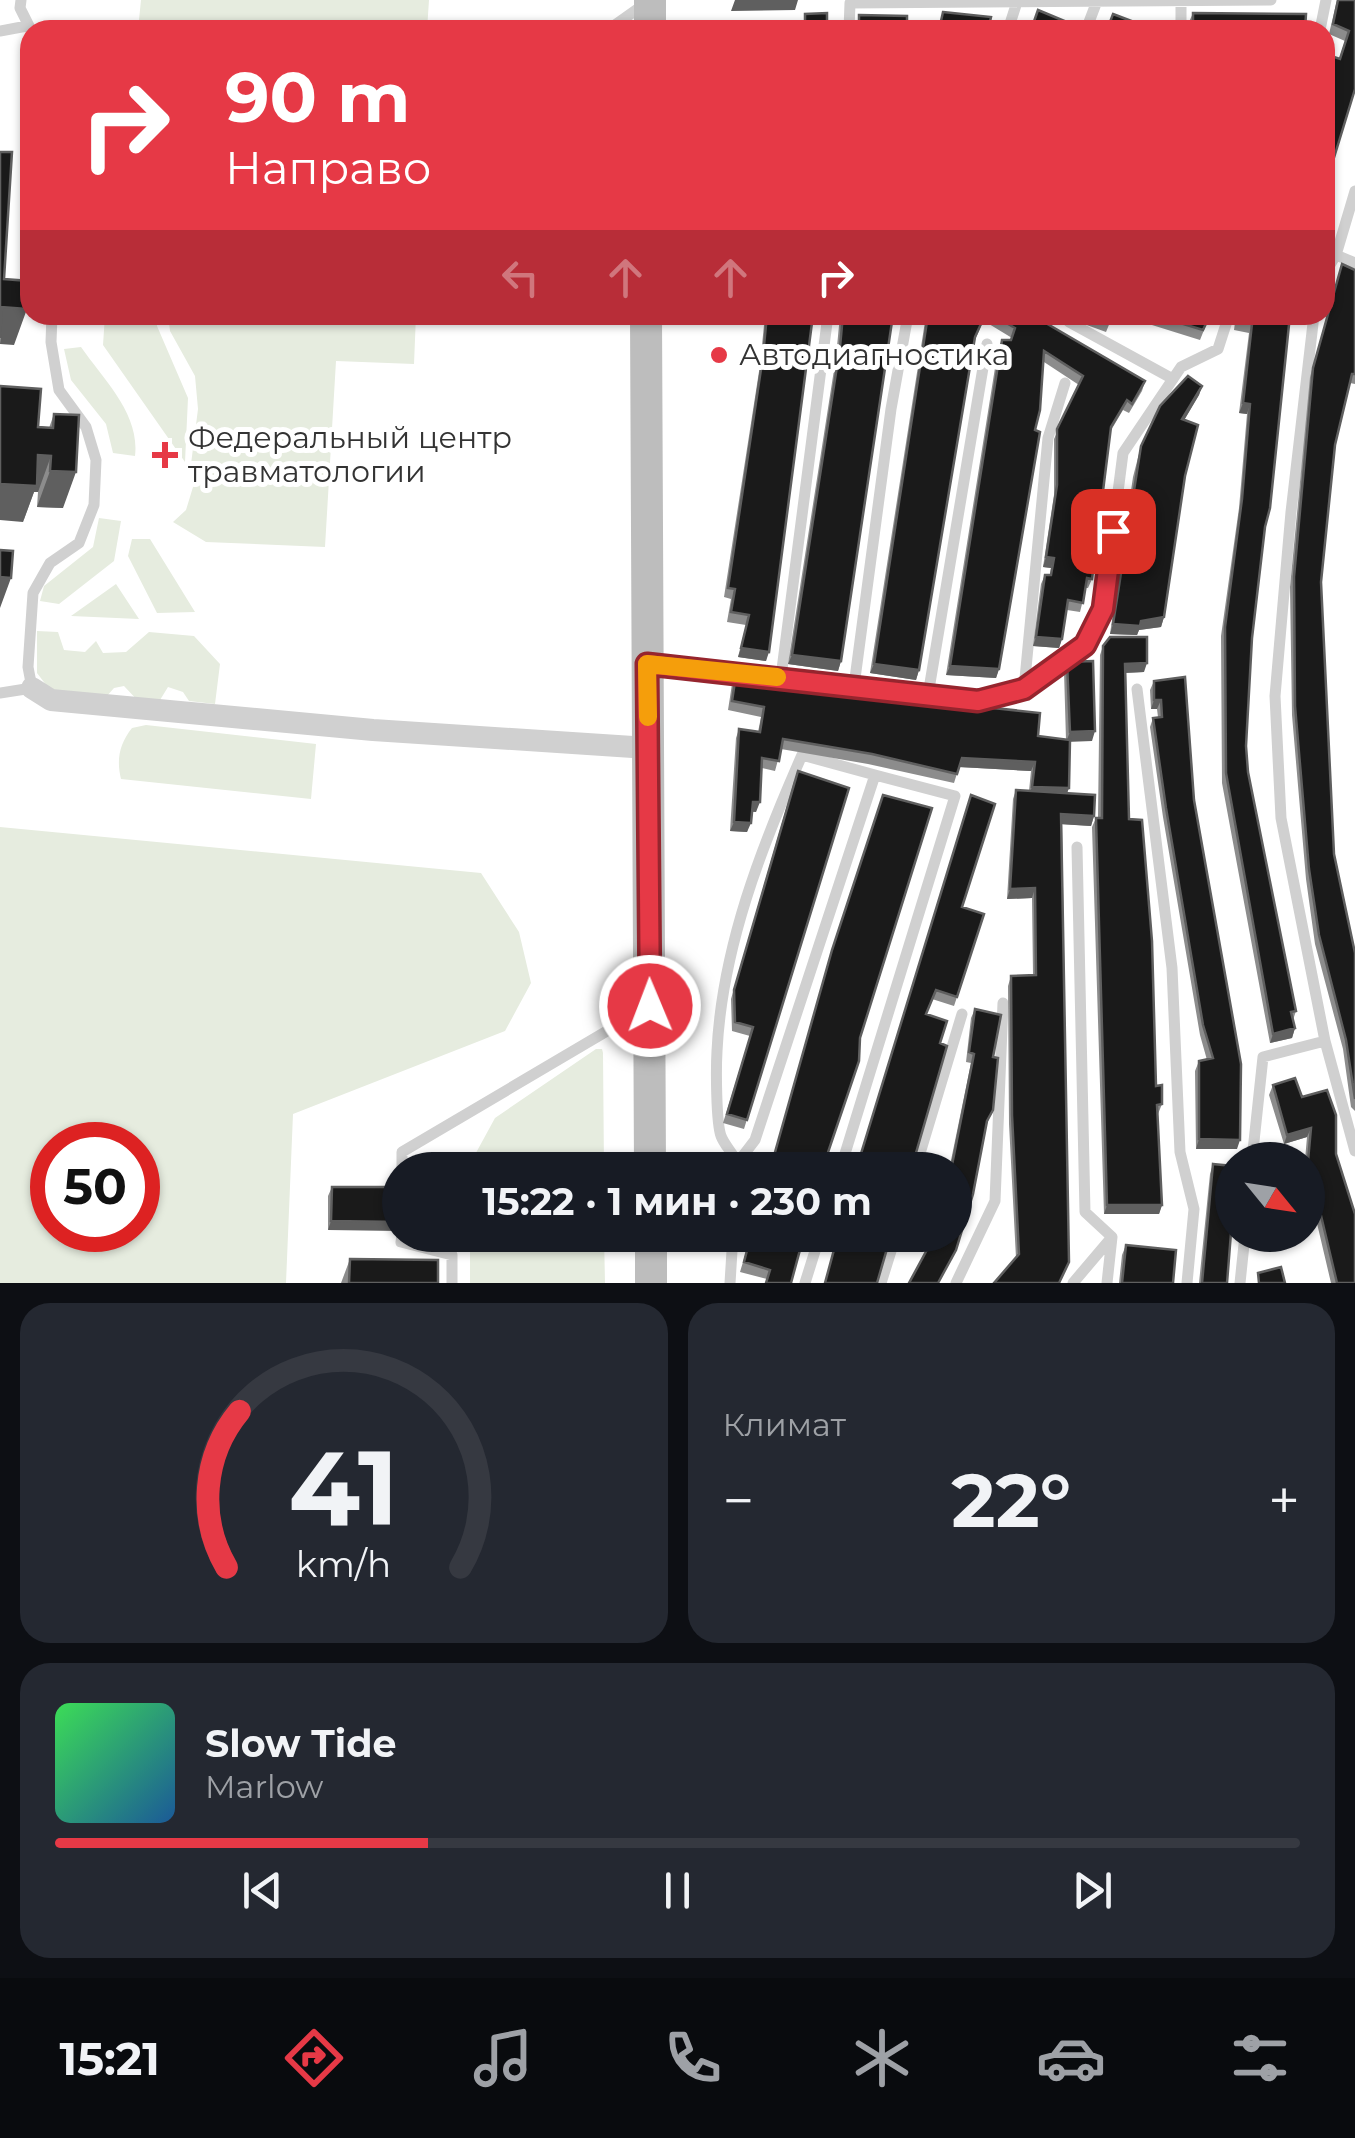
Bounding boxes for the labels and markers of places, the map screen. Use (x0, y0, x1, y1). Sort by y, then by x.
place label: Автодиагностика (739, 336, 1009, 373)
marker: Автодиагностика (708, 344, 730, 366)
place label: Федеральный центр травматологии (188, 419, 512, 490)
marker: Федеральный центр травматологии (152, 442, 178, 468)
pin (1071, 489, 1156, 574)

